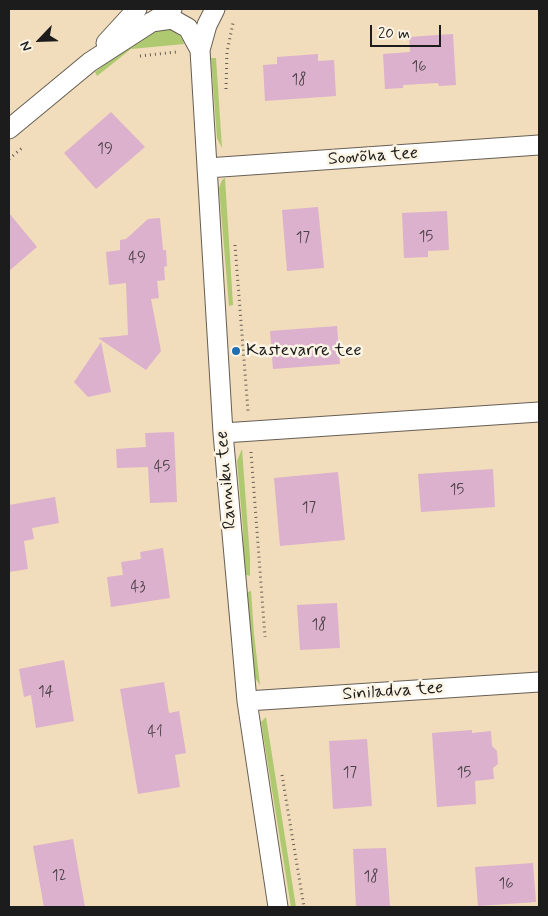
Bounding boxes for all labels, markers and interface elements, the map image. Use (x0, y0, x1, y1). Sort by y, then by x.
north arrow (15, 15, 65, 65)
scale bar (373, 15, 444, 47)
text: 20 m (378, 24, 410, 44)
text: N (16, 38, 36, 54)
house number: 16 (412, 59, 426, 77)
house number: 18 (292, 72, 306, 90)
house number: 19 (97, 141, 113, 159)
street label: Soovõha tee (327, 143, 419, 171)
house number: 15 (419, 229, 433, 247)
house number: 17 (296, 230, 310, 248)
house number: 49 (128, 250, 146, 268)
place label: Kastevarre tee (246, 340, 362, 362)
marker: Kastevarre tee (230, 345, 242, 357)
street label: Ranniku tee (212, 430, 242, 530)
house number: 45 (154, 459, 170, 477)
house number: 15 (450, 482, 464, 500)
house number: 17 (302, 500, 316, 518)
house number: 43 (130, 579, 146, 597)
house number: 18 (312, 617, 326, 635)
street label: Siniladva tee (342, 678, 444, 706)
house number: 14 (38, 684, 54, 702)
house number: 41 (147, 724, 163, 742)
house number: 17 (343, 765, 357, 783)
house number: 15 (457, 765, 471, 783)
house number: 12 (52, 868, 66, 886)
house number: 18 (364, 869, 378, 887)
house number: 16 (499, 876, 513, 894)

